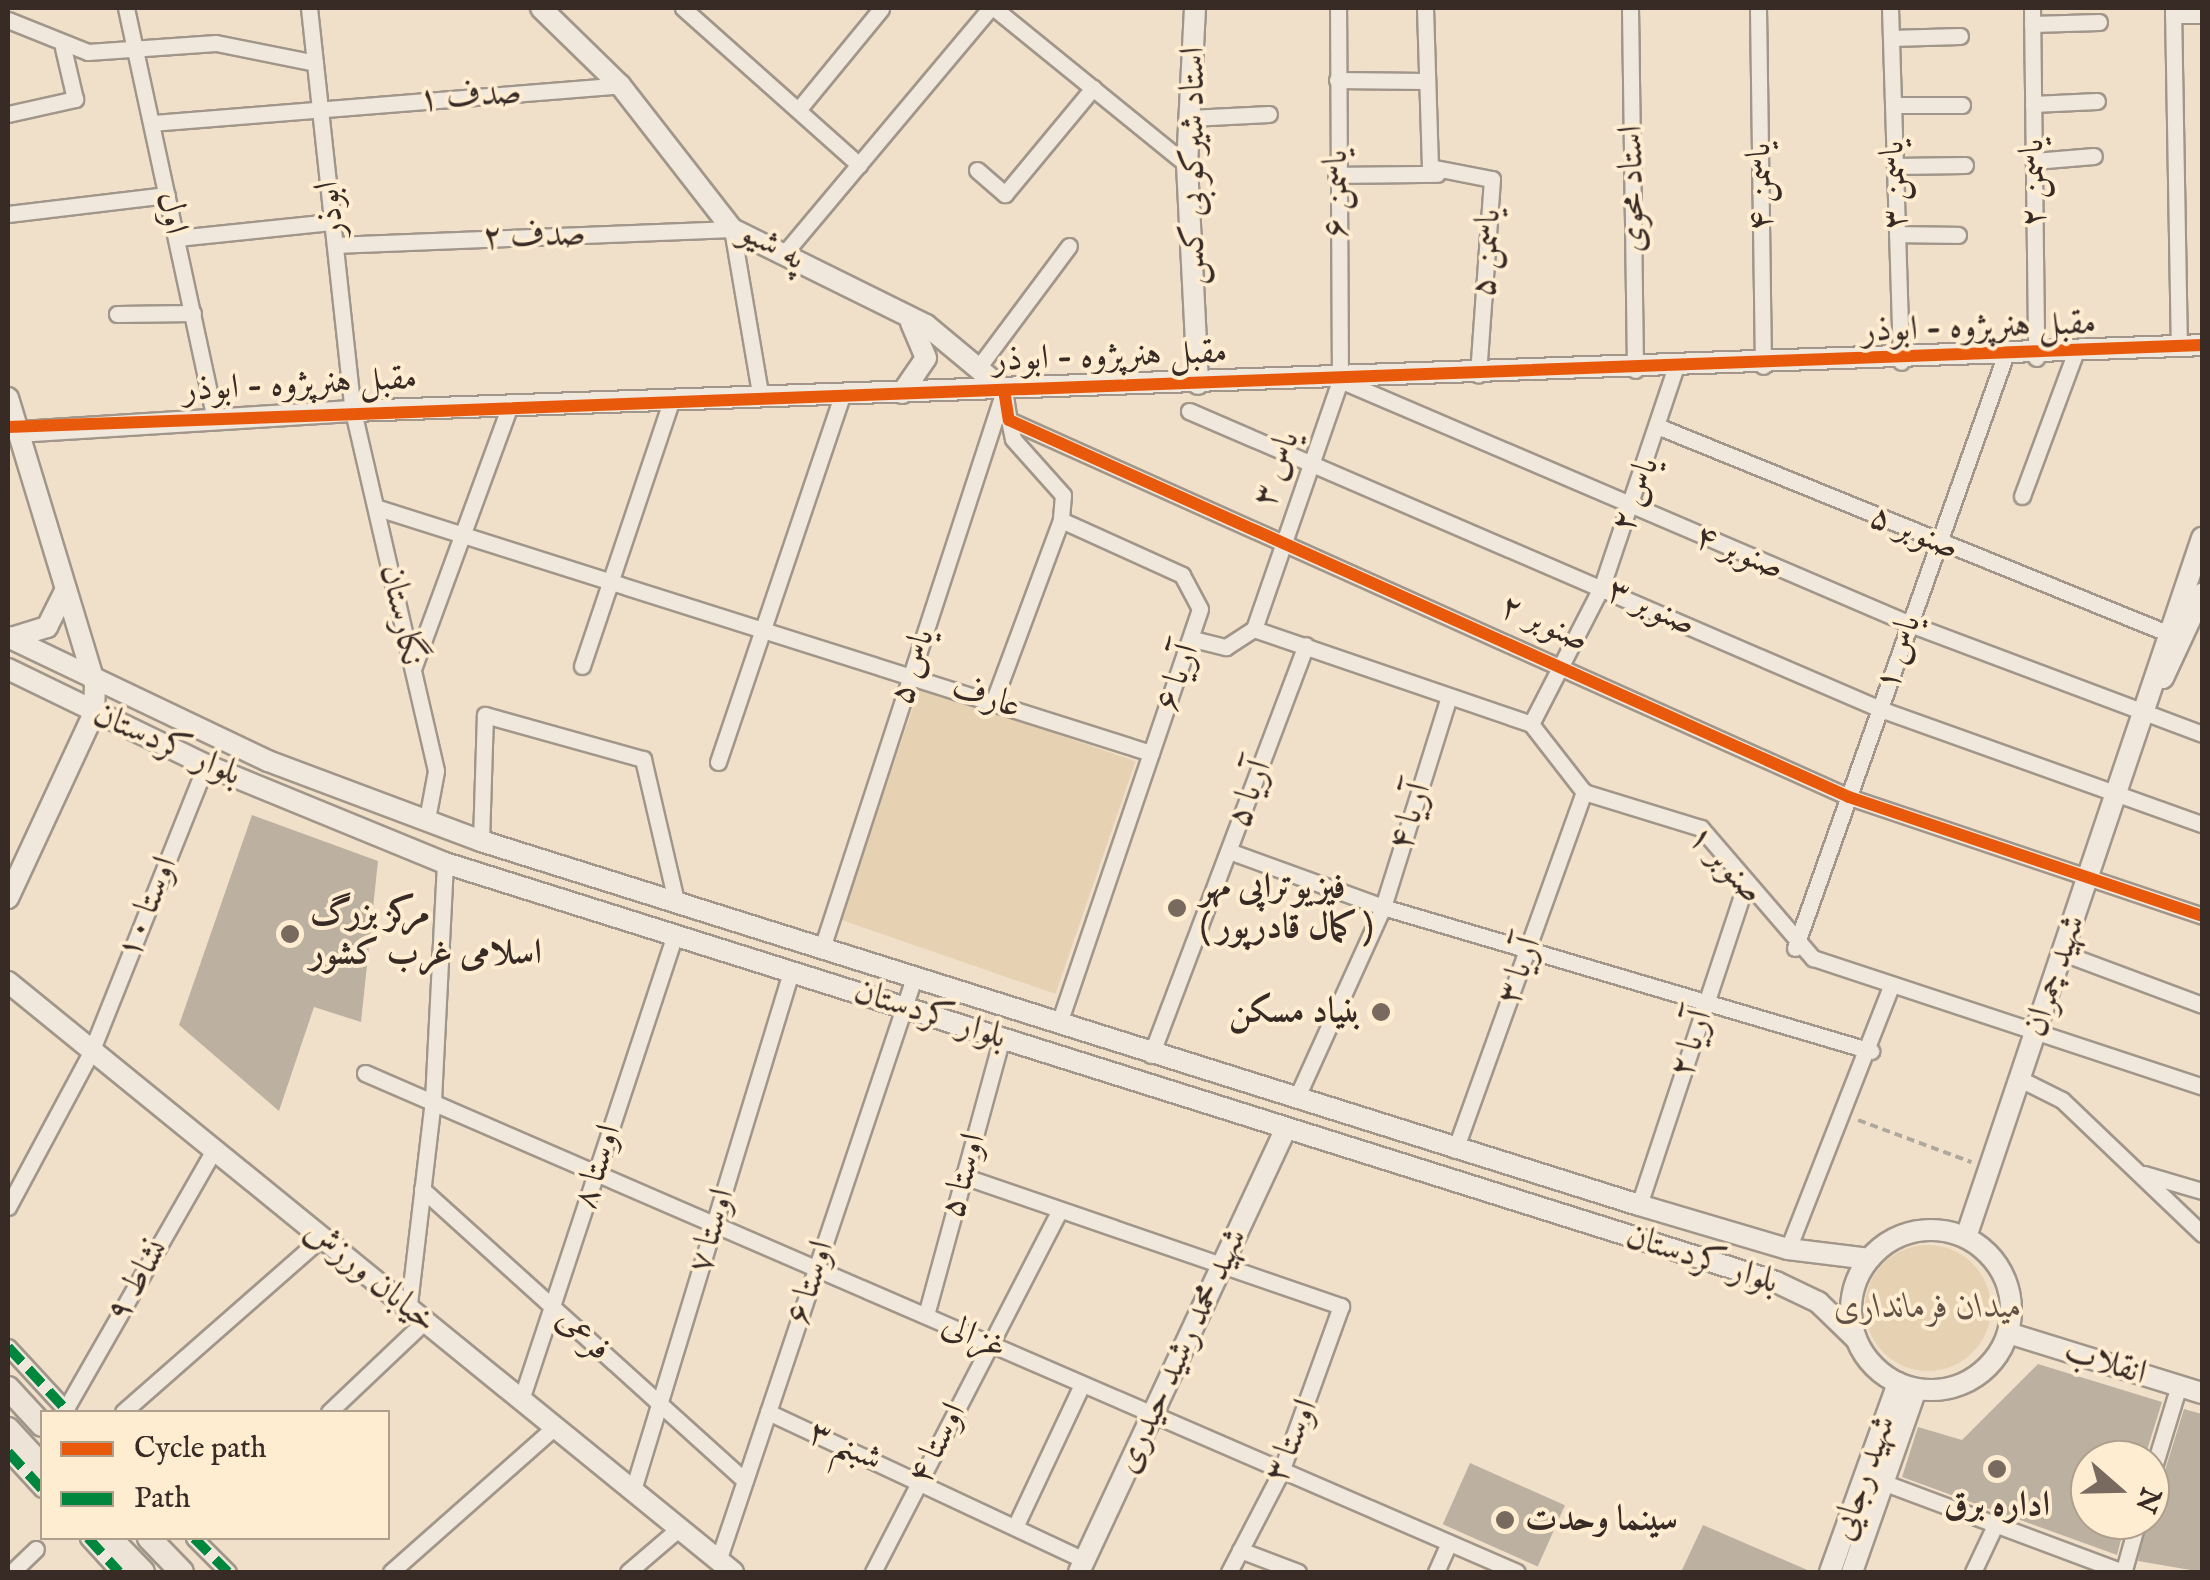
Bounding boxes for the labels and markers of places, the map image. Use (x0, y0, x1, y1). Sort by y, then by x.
place label: فیزیوتراپی مهر ( کمال قادرپور ) (1200, 867, 1373, 949)
place label: مرکز بزرگ اسلامی غرب کشور (310, 893, 542, 975)
marker: فیزیوتراپی مهر ( کمال قادرپور ) (1164, 895, 1190, 921)
marker: مرکز بزرگ اسلامی غرب کشور (279, 923, 301, 945)
place label: بنیاد مسکن (1229, 991, 1361, 1033)
marker: بنیاد مسکن (1370, 1001, 1392, 1023)
marker: اداره برق (1986, 1458, 2008, 1480)
place label: اداره برق (1944, 1485, 2050, 1527)
place label: سینما وحدت (1525, 1499, 1678, 1541)
marker: سینما وحدت (1494, 1509, 1516, 1531)

